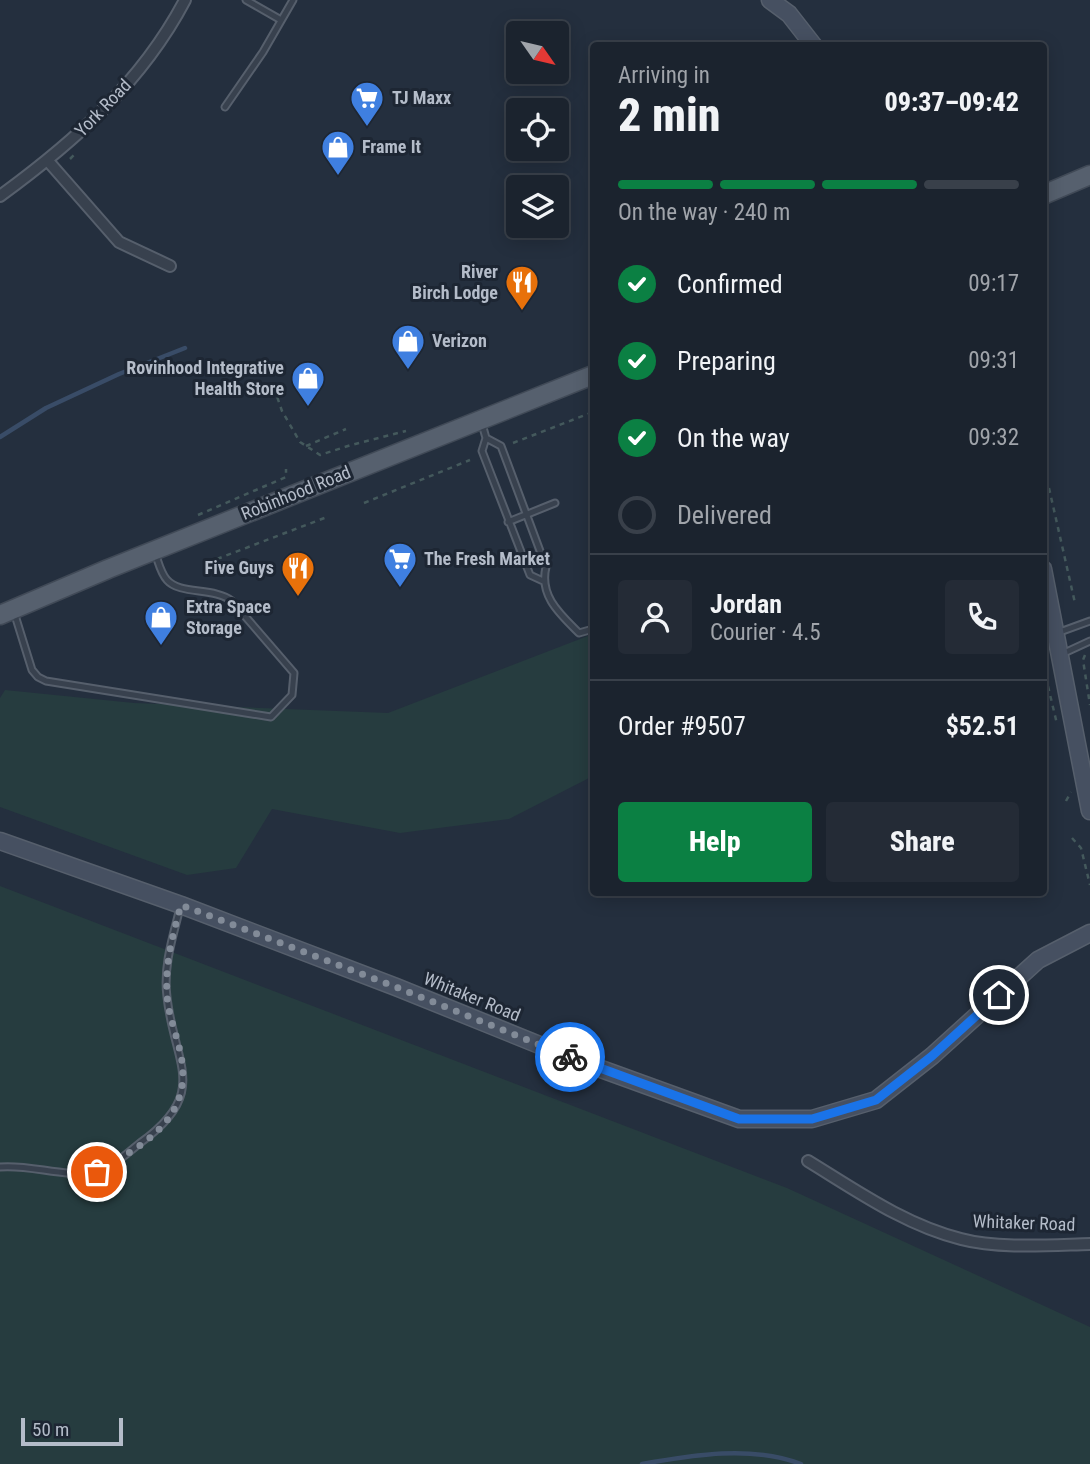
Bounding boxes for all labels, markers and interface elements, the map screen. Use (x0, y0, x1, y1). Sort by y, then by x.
north arrow (506, 21, 569, 84)
map controls (506, 21, 569, 238)
text: Arriving in (618, 62, 710, 89)
street label: York Road (70, 75, 135, 141)
supermarket icon: TJ Maxx (348, 79, 386, 128)
place label: TJ Maxx (392, 87, 451, 108)
text: 09:37–09:42 (885, 87, 1019, 117)
text: 2 min (618, 88, 721, 142)
button: locate (506, 98, 569, 161)
shop icon: Frame It (319, 128, 357, 177)
place label: Frame It (362, 136, 421, 157)
button: layers (506, 175, 569, 238)
text: On the way · 240 m (618, 199, 790, 226)
place label: River Birch Lodge (412, 261, 498, 303)
restaurant icon: River Birch Lodge (503, 263, 541, 312)
icon: check (618, 265, 656, 303)
text: Confirmed (677, 269, 783, 299)
text: 09:17 (968, 270, 1019, 297)
shop icon: Verizon (389, 322, 427, 371)
place label: Verizon (432, 330, 487, 351)
icon: check (618, 342, 656, 380)
text: Preparing (677, 346, 776, 376)
text: 09:31 (968, 347, 1019, 374)
place label: Rovinhood Integrative Health Store (126, 357, 284, 399)
shop icon: Rovinhood Integrative Health Store (289, 359, 327, 408)
icon: check (618, 419, 656, 457)
text: On the way (677, 423, 790, 453)
text: 09:32 (968, 424, 1019, 451)
street label: Robinhood Road (238, 461, 354, 524)
text: Delivered (677, 500, 772, 530)
supermarket icon: The Fresh Market (381, 540, 419, 589)
place label: The Fresh Market (424, 548, 550, 569)
restaurant icon: Five Guys (279, 549, 317, 598)
place label: Five Guys (205, 557, 274, 578)
button: person (618, 580, 692, 654)
button: phone (945, 580, 1019, 654)
text: Jordan (710, 589, 782, 619)
place label: Extra Space Storage (186, 596, 271, 638)
shop icon: Extra Space Storage (142, 598, 180, 647)
text: Courier · 4.5 (710, 619, 821, 646)
text: Order #9507 (618, 711, 746, 741)
text: $52.51 (946, 711, 1019, 741)
button: Help (618, 802, 812, 882)
button: Share (826, 802, 1019, 882)
pin (969, 965, 1029, 1025)
street label: Whitaker Road (421, 968, 524, 1025)
icon: home (980, 976, 1018, 1014)
courier (535, 1022, 605, 1092)
icon: bike (551, 1038, 589, 1076)
pin (67, 1142, 127, 1202)
icon: bag (78, 1153, 116, 1191)
street label: Whitaker Road (972, 1210, 1076, 1235)
scale bar (21, 1415, 122, 1447)
text: 50 m (32, 1418, 69, 1441)

